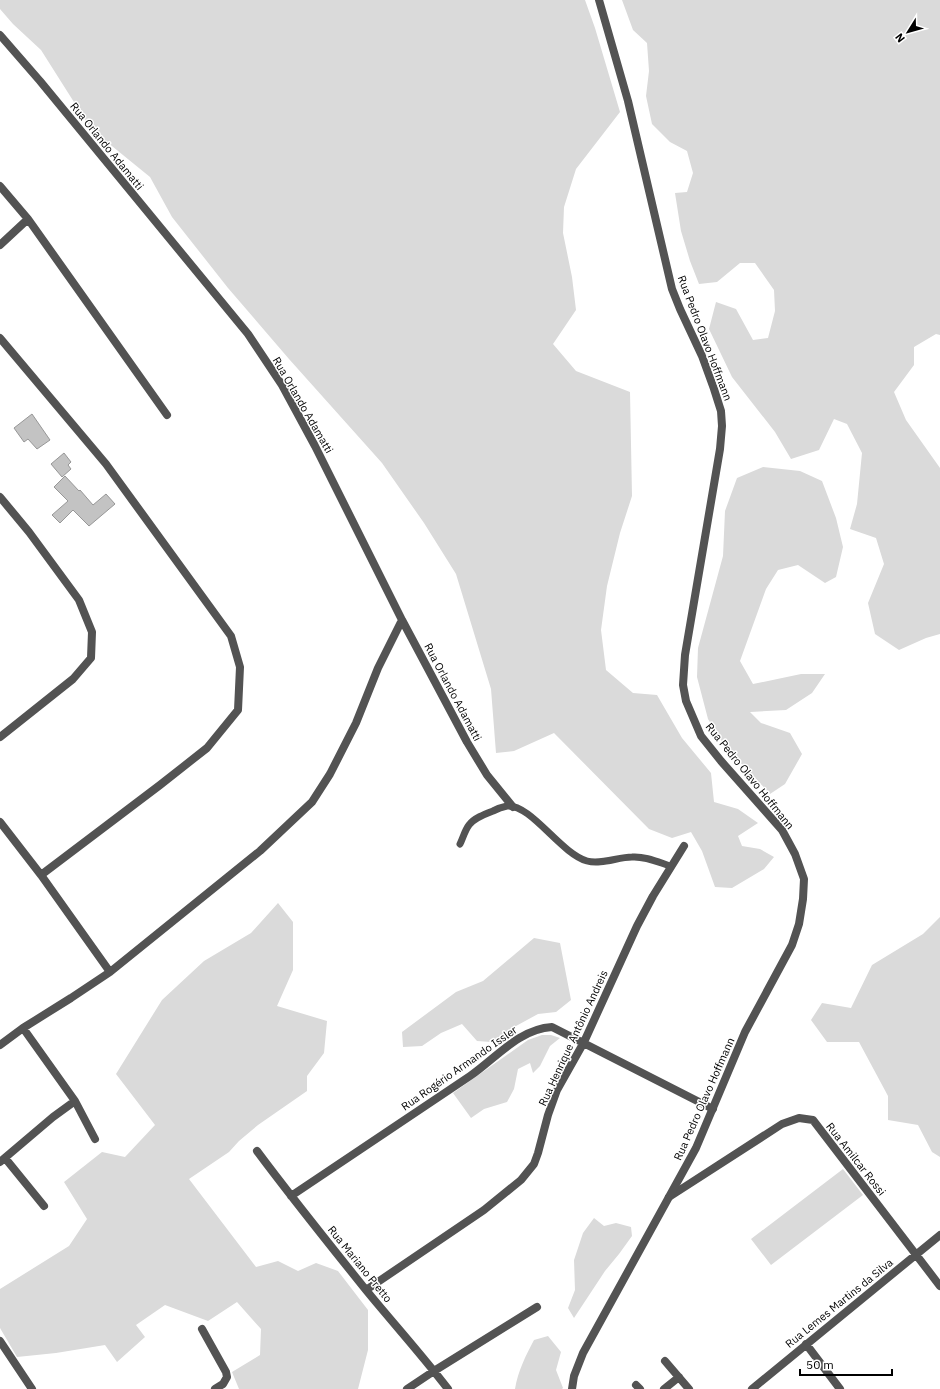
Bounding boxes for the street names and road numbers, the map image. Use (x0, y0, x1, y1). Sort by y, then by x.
street label: Rua Orlando Adamatti (67, 99, 147, 193)
street label: Rua Pedro Olavo Hoffmann (675, 273, 735, 403)
street label: Rua Orlando Adamatti (270, 354, 336, 456)
street label: Rua Orlando Adamatti (421, 641, 485, 743)
street label: Rua Pedro Olavo Hoffmann (703, 720, 797, 832)
street label: Rua Henrique Antônio Andreis (535, 968, 611, 1108)
street label: Rua Rogério Armando Issler (398, 1023, 520, 1113)
street label: Rua Pedro Olavo Hoffmann (671, 1035, 737, 1163)
street label: Rua Amilcar Rossi (823, 1120, 889, 1198)
street label: Rua Mariano Pretto (325, 1223, 395, 1305)
street label: Rua Lemes Martins da Silva (782, 1255, 896, 1351)

